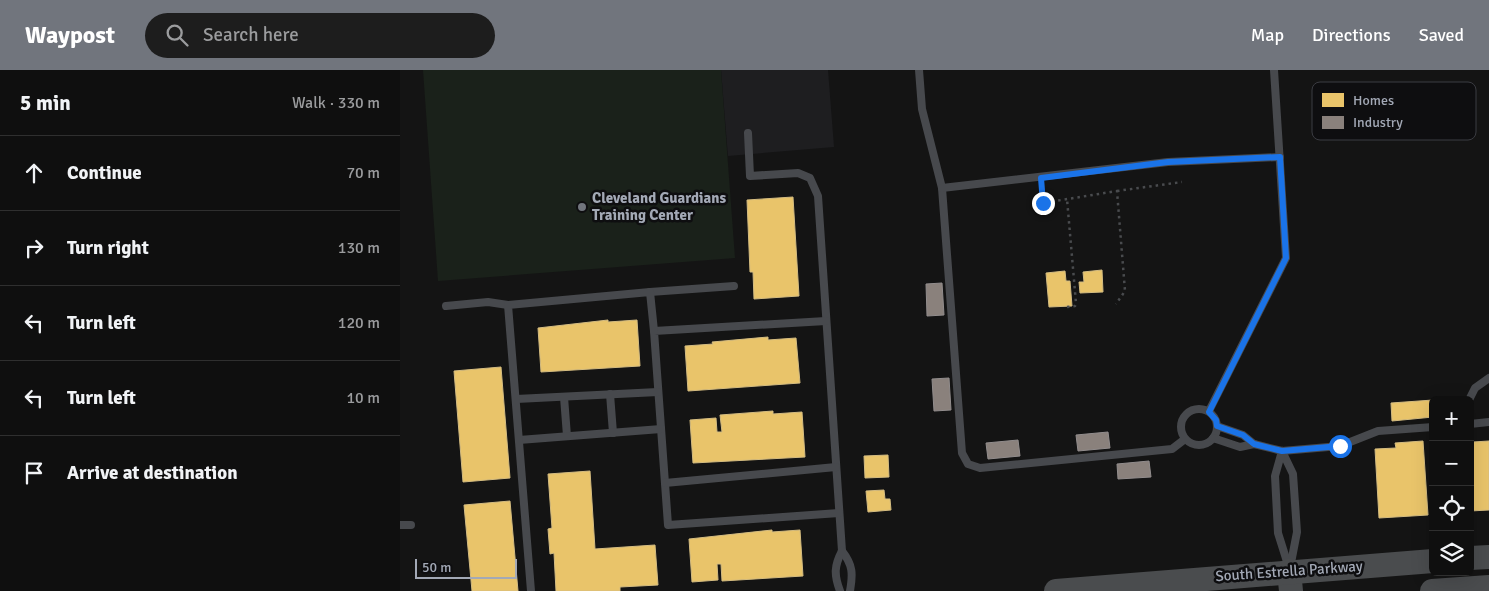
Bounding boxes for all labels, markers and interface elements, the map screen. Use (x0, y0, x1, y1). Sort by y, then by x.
search box (145, 13, 495, 58)
text: Waypost (25, 20, 115, 50)
icon: search (163, 21, 191, 49)
text: Search here (203, 23, 299, 47)
text: Map (1251, 24, 1284, 46)
text: Directions (1312, 24, 1391, 46)
text: Saved (1419, 24, 1464, 46)
legend (1312, 82, 1476, 140)
text: 5 min (20, 90, 71, 116)
text: Homes (1353, 92, 1394, 109)
text: Walk · 330 m (292, 93, 380, 113)
text: Industry (1353, 114, 1403, 131)
icon: ahead (20, 159, 48, 187)
text: Continue (67, 161, 142, 185)
text: 70 m (346, 163, 380, 183)
place label: Cleveland Guardians Training Center (592, 189, 726, 224)
route end (1032, 192, 1055, 215)
marker: Cleveland Guardians Training Center (576, 201, 588, 213)
icon: right (20, 234, 48, 262)
text: Turn right (67, 236, 149, 260)
text: 130 m (338, 238, 380, 258)
icon: left (20, 309, 48, 337)
text: Turn left (67, 311, 136, 335)
text: 120 m (338, 313, 380, 333)
icon: left (20, 384, 48, 412)
text: Turn left (67, 386, 136, 410)
text: 10 m (346, 388, 380, 408)
map controls (1429, 396, 1474, 576)
button: + (1429, 396, 1474, 441)
route start (1329, 435, 1352, 458)
button: − (1429, 441, 1474, 486)
icon: arrive (20, 459, 48, 487)
text: Arrive at destination (67, 461, 238, 485)
button: locate (1429, 486, 1474, 531)
button: layers (1429, 531, 1474, 576)
scale bar (415, 556, 518, 579)
street label: South Estrella Parkway (1215, 557, 1363, 585)
text: 50 m (422, 559, 451, 576)

